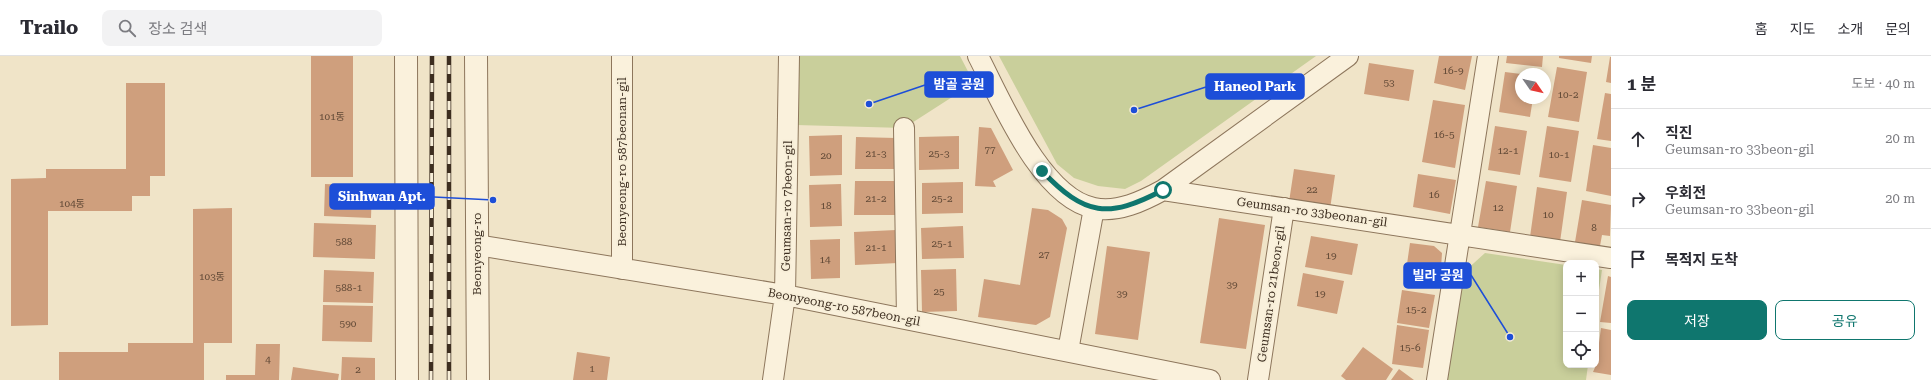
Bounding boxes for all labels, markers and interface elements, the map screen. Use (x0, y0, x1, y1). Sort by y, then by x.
search box (102, 10, 382, 46)
text: Trailo (20, 16, 78, 39)
icon: search (116, 17, 138, 39)
text: 장소 검색 (148, 20, 207, 38)
text: 홈 (1755, 21, 1768, 37)
text: 지도 (1790, 21, 1815, 37)
text: 소개 (1837, 21, 1863, 37)
text: 문의 (1885, 21, 1911, 37)
house number: 16-9 (1442, 65, 1464, 76)
north arrow (1515, 68, 1551, 104)
callout: 밤골 공원 (925, 72, 993, 97)
callout: Haneol Park (1206, 74, 1304, 99)
text: 1 분 (1627, 74, 1656, 94)
text: 도보 · 40 m (1852, 76, 1915, 91)
street label: Beonyeong-ro 587beonan-gil (615, 77, 629, 247)
text: 밤골 공원 (933, 77, 985, 92)
house number: 53 (1383, 77, 1395, 88)
text: Haneol Park (1214, 79, 1296, 94)
house number: 10-2 (1557, 89, 1579, 100)
house number: 101동 (319, 111, 345, 122)
text: 직진 (1665, 124, 1693, 142)
icon: ahead (1627, 128, 1649, 150)
house number: 16-5 (1433, 129, 1455, 140)
text: 20 m (1885, 131, 1915, 146)
street label: Geumsan-ro 7beon-gil (779, 140, 795, 272)
text: Geumsan-ro 33beon-gil (1665, 142, 1814, 157)
house number: 77 (984, 144, 996, 155)
house number: 12-1 (1497, 145, 1519, 156)
house number: 21-3 (865, 148, 887, 159)
house number: 25-3 (928, 148, 950, 159)
house number: 10-1 (1548, 149, 1570, 160)
house number: 20 (820, 150, 832, 161)
route end (1033, 162, 1051, 180)
route start (1154, 181, 1172, 199)
callout: Sinhwan Apt. (330, 184, 434, 209)
house number: 22 (1306, 184, 1318, 195)
text: 우회전 (1665, 184, 1706, 202)
icon: right (1627, 188, 1649, 210)
text: Sinhwan Apt. (338, 189, 426, 204)
house number: 16 (1428, 189, 1440, 200)
text: 20 m (1885, 191, 1915, 206)
house number: 21-2 (865, 193, 887, 204)
house number: 25-2 (931, 193, 953, 204)
street label: Geumsan-ro 33beonan-gil (1236, 195, 1388, 230)
house number: 104동 (59, 198, 85, 209)
house number: 18 (820, 200, 832, 211)
house number: 12 (1492, 202, 1504, 213)
text: Geumsan-ro 33beon-gil (1665, 202, 1814, 217)
house number: 10 (1542, 209, 1554, 220)
street label: Beonyeong-ro (470, 213, 484, 295)
house number: 8 (1591, 222, 1597, 233)
street label: Geumsan-ro 21beon-gil (1254, 225, 1288, 363)
house number: 588 (336, 236, 353, 247)
house number: 25-1 (931, 238, 953, 249)
house number: 21-1 (865, 242, 887, 253)
icon: arrive (1627, 248, 1649, 270)
house number: 27 (1038, 249, 1050, 260)
house number: 19 (1325, 250, 1337, 261)
text: 목적지 도착 (1665, 251, 1738, 269)
house number: 14 (819, 254, 831, 265)
map controls (1563, 260, 1599, 368)
button: + (1563, 260, 1599, 296)
callout: 빌라 공원 (1404, 263, 1471, 288)
text: 빌라 공원 (1412, 268, 1464, 283)
house number: 103동 (199, 271, 225, 282)
house number: 39 (1226, 279, 1238, 290)
house number: 588-1 (336, 282, 363, 293)
street label: Beonyeong-ro 587beon-gil (767, 285, 922, 329)
house number: 25 (933, 286, 945, 297)
house number: 39 (1116, 288, 1128, 299)
house number: 19 (1314, 288, 1326, 299)
button: − (1563, 296, 1599, 332)
button: 저장 (1627, 300, 1767, 340)
button: 공유 (1775, 300, 1915, 340)
house number: 15-2 (1405, 304, 1427, 315)
house number: 590 (340, 318, 357, 329)
button: locate (1563, 332, 1599, 368)
house number: 15-6 (1399, 342, 1421, 353)
house number: 4 (265, 354, 271, 365)
house number: 1 (589, 363, 595, 374)
house number: 2 (355, 364, 361, 375)

